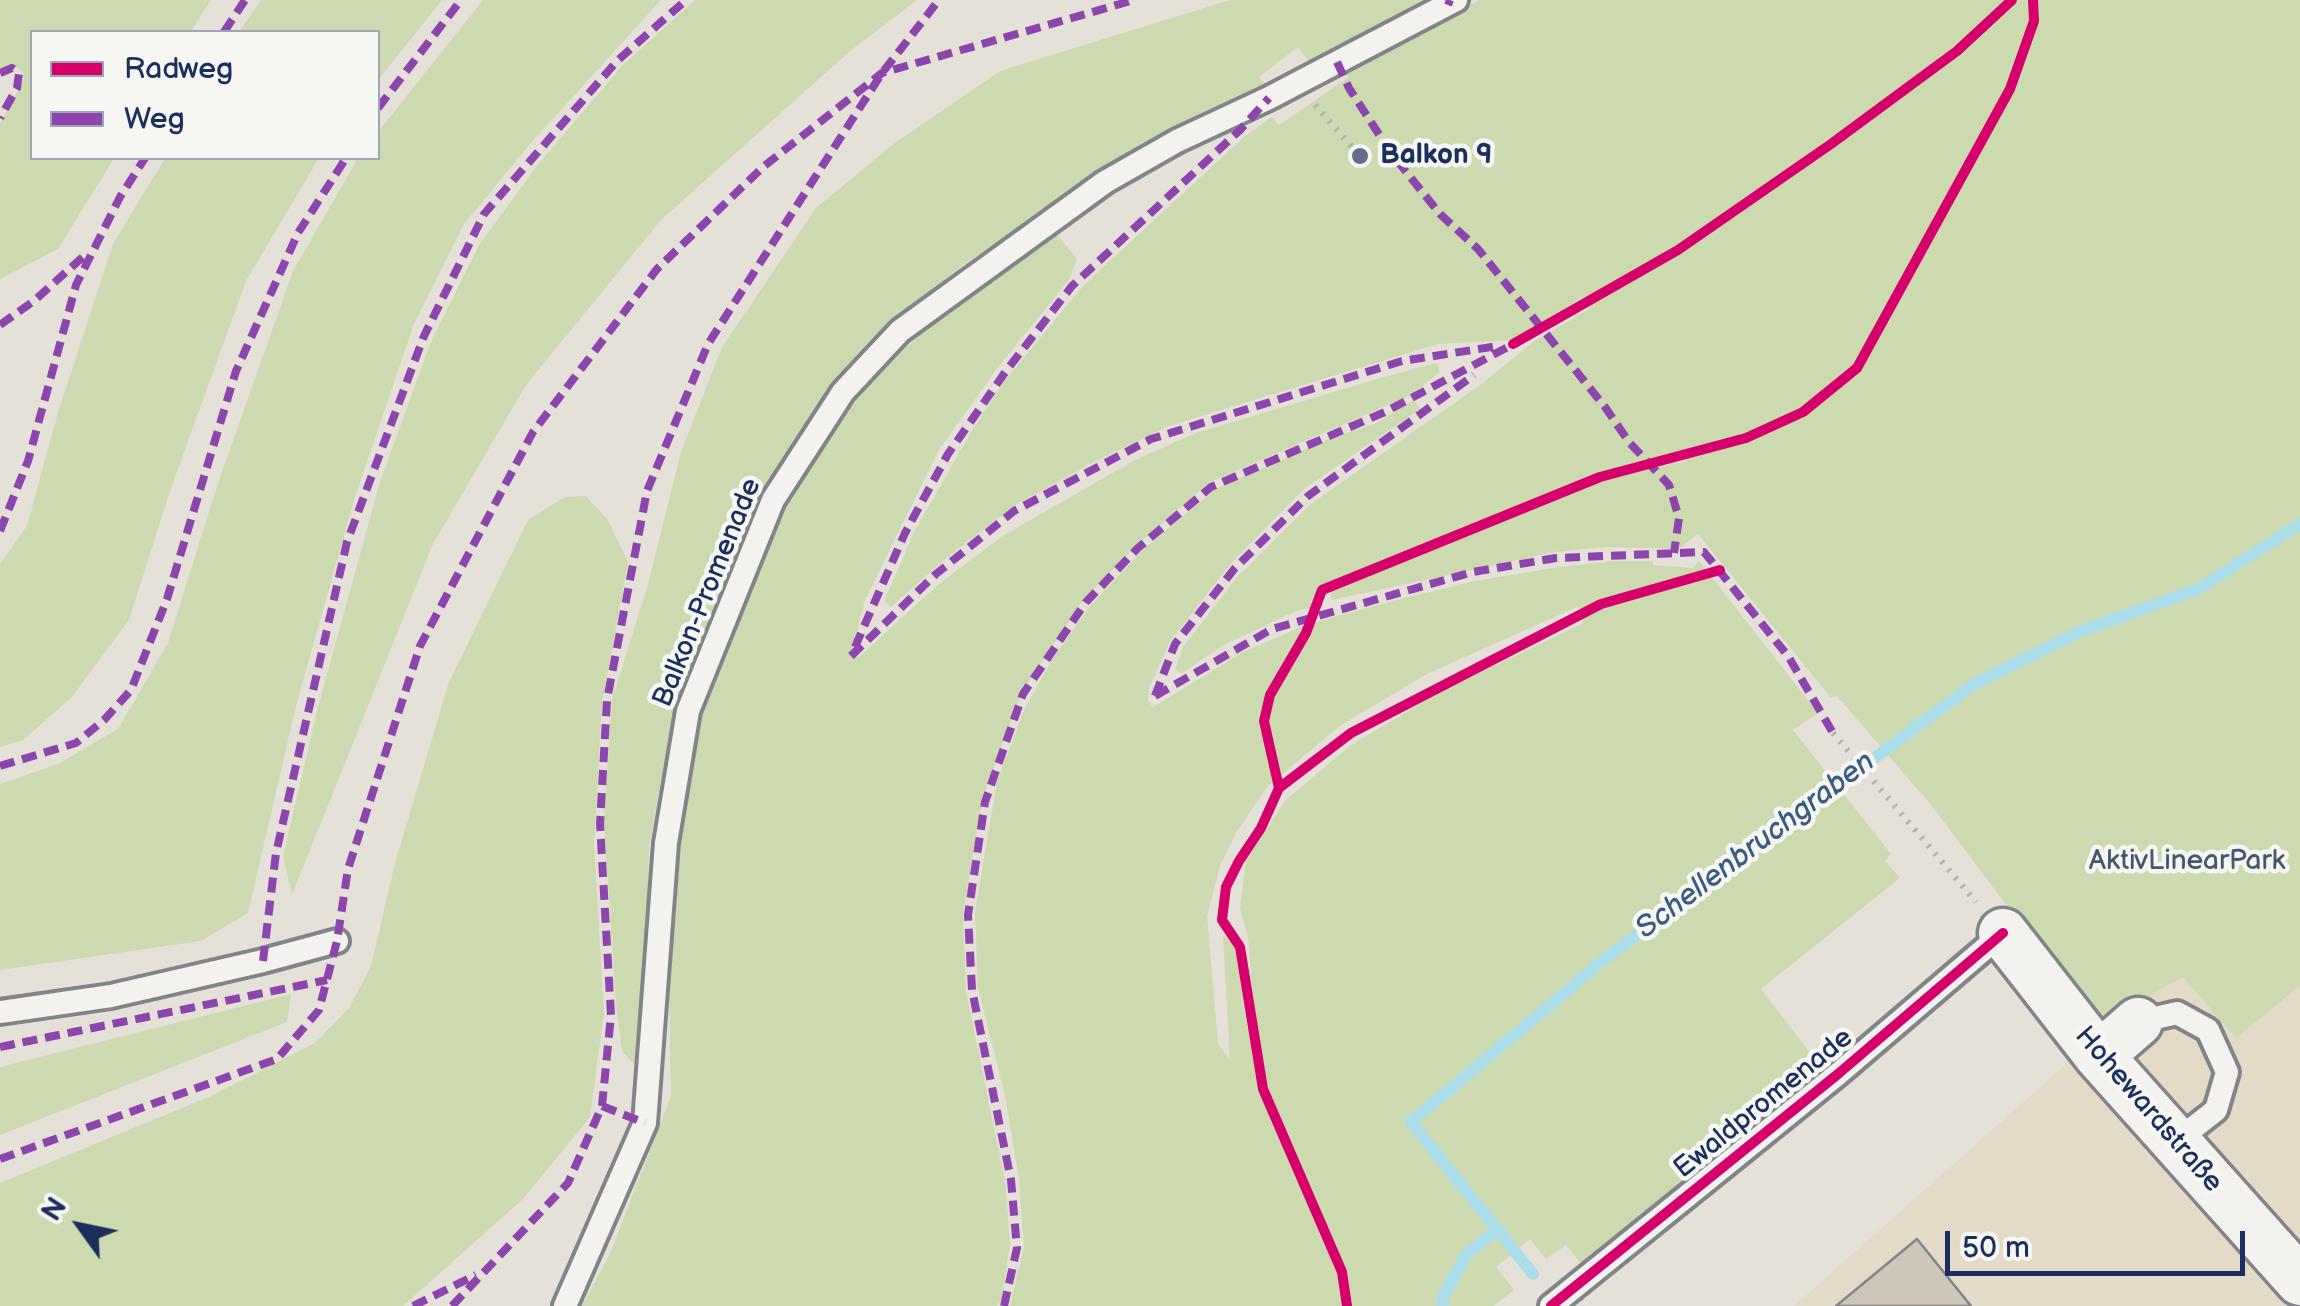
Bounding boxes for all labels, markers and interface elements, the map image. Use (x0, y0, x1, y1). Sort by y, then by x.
legend (30, 30, 380, 160)
text: Radweg (124, 51, 233, 87)
text: Weg (124, 101, 185, 137)
place label: Balkon 9 (1380, 139, 1493, 173)
marker: Balkon 9 (1349, 145, 1371, 167)
street label: Balkon-Promenade (647, 474, 769, 712)
water label: Schellenbruchgraben (1630, 744, 1882, 948)
park label: AktivLinearPark (2089, 845, 2285, 879)
street label: Hohewardstraße (2067, 1020, 2229, 1200)
street label: Ewaldpromenade (1668, 1022, 1860, 1186)
north arrow (30, 1176, 130, 1276)
text: N (35, 1192, 74, 1227)
scale bar (1950, 1211, 2250, 1273)
text: 50 m (1962, 1230, 2030, 1266)

